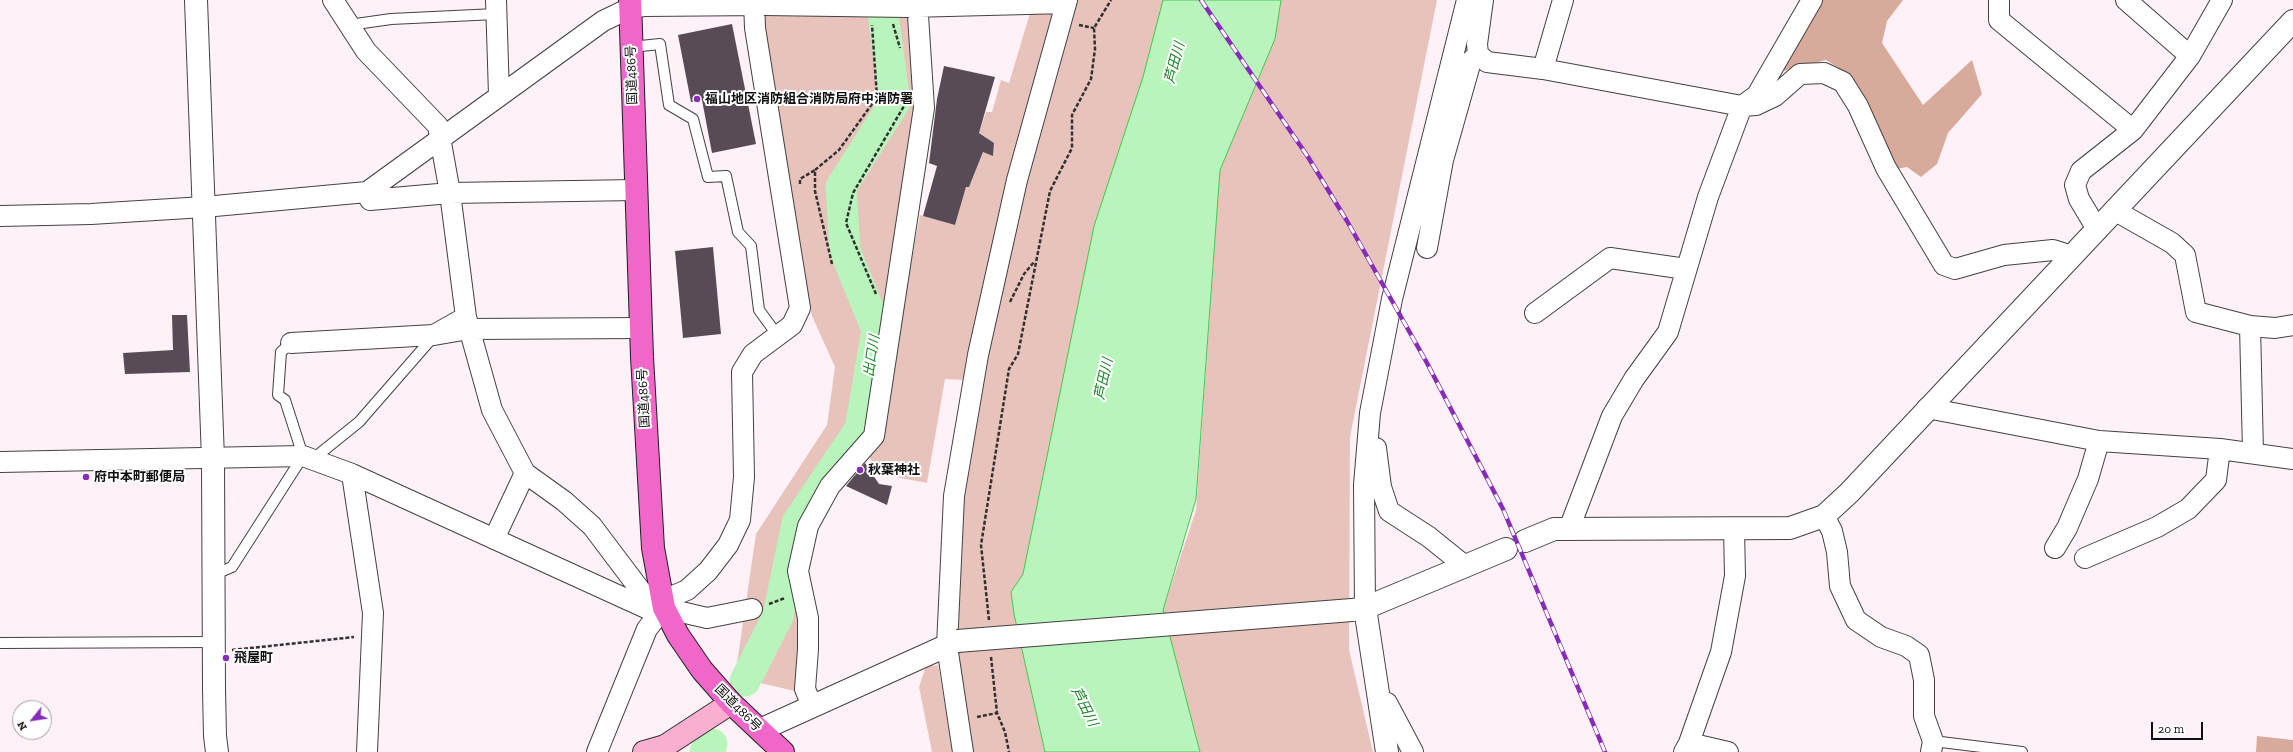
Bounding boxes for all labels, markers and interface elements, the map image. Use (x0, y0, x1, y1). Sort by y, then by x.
water label: 芦田川 (1161, 41, 1189, 85)
street label: 国道486号 (623, 45, 641, 105)
place label: 福山地区消防組合消防局府中消防署 (705, 91, 913, 107)
marker: 福山地区消防組合消防局府中消防署 (692, 94, 702, 104)
water label: 出口川 (860, 334, 884, 378)
water label: 芦田川 (1091, 357, 1117, 401)
street label: 国道486号 (635, 368, 653, 428)
place label: 秋葉神社 (868, 462, 920, 478)
marker: 秋葉神社 (855, 465, 865, 475)
place label: 府中本町郵便局 (94, 469, 185, 485)
marker: 府中本町郵便局 (81, 472, 91, 482)
place label: 飛屋町 (234, 650, 273, 666)
marker: 飛屋町 (221, 653, 231, 663)
street label: 国道486号 (711, 681, 765, 735)
water label: 芦田川 (1067, 684, 1101, 730)
north arrow (12, 700, 52, 740)
scale bar (2153, 714, 2205, 740)
text: N (14, 719, 30, 733)
text: 20 m (2158, 722, 2184, 736)

